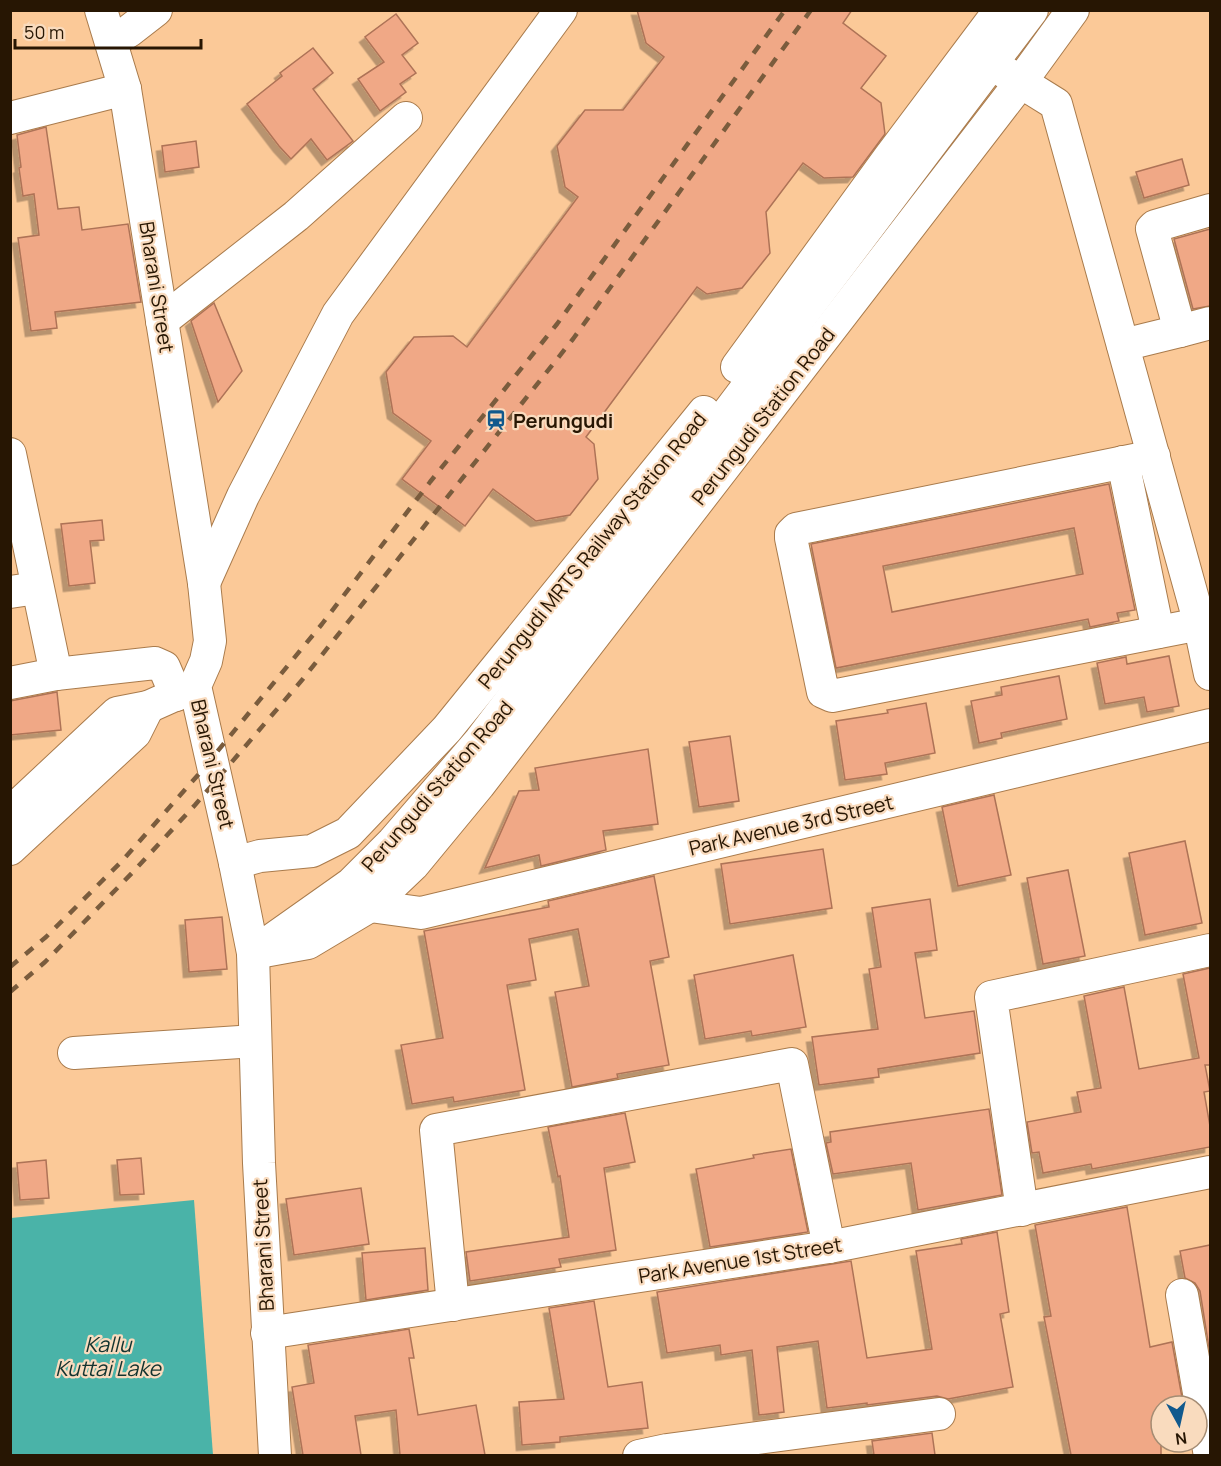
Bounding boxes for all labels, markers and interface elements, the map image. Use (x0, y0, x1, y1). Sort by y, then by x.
scale bar (15, 12, 201, 50)
text: 50 m (24, 20, 64, 44)
street label: Bharani Street (133, 219, 181, 355)
street label: Perungudi Station Road (685, 322, 841, 510)
street label: Perungudi MRTS Railway Station Road (472, 406, 712, 694)
place label: Perungudi (513, 407, 613, 434)
station icon: Perungudi (484, 408, 508, 432)
street label: Perungudi Station Road (355, 695, 519, 877)
street label: Bharani Street (185, 696, 241, 832)
street label: Park Avenue 3rd Street (686, 788, 896, 862)
street label: Bharani Street (246, 1178, 280, 1312)
street label: Park Avenue 1st Street (636, 1231, 844, 1289)
water label: Kallu Kuttai Lake (55, 1330, 162, 1382)
north arrow (1149, 1394, 1209, 1454)
text: N (1174, 1427, 1188, 1451)

